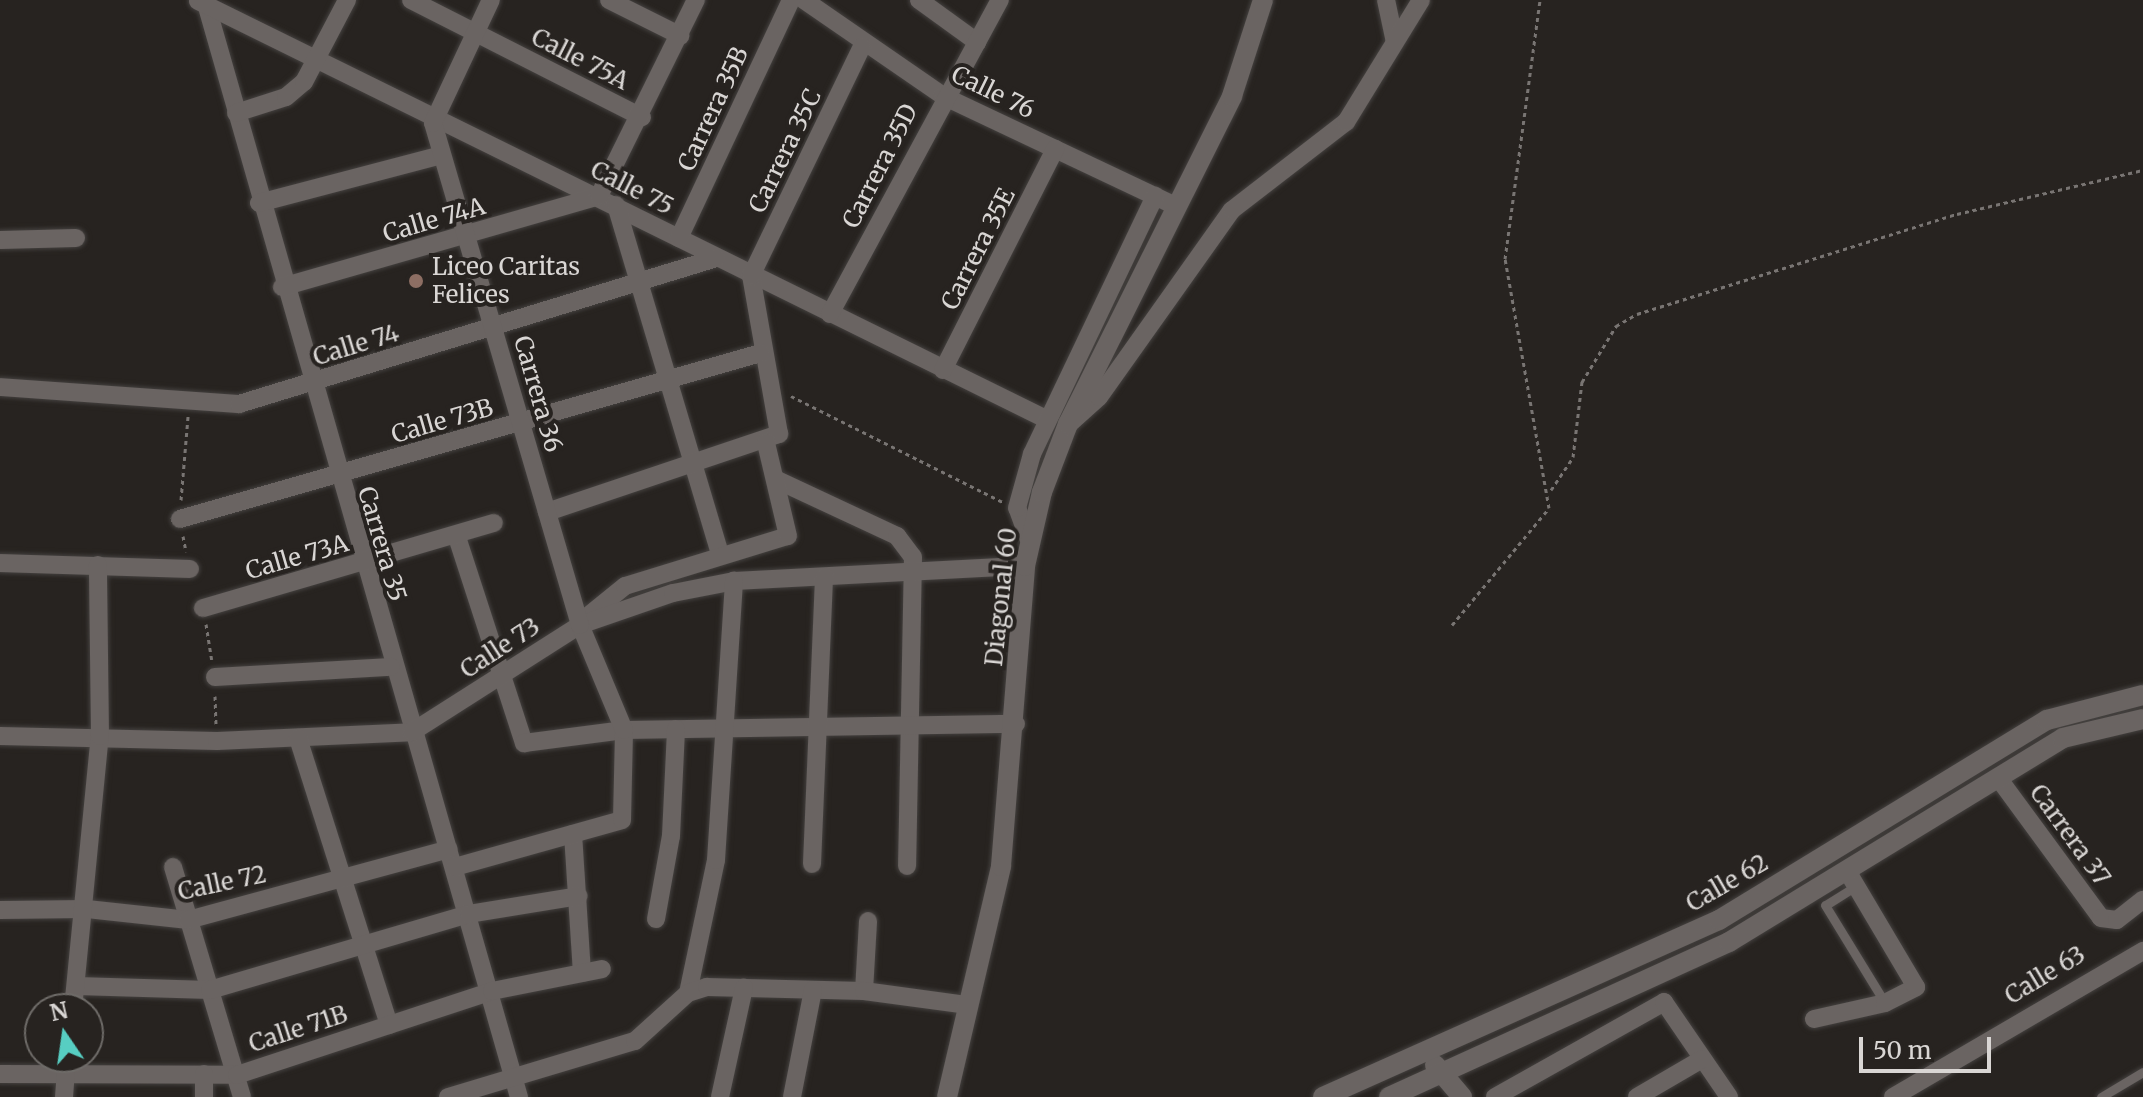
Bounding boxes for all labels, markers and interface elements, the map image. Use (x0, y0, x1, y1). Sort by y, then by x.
street label: Calle 75A (527, 22, 633, 96)
street label: Carrera 35B (672, 42, 754, 176)
street label: Calle 76 (947, 60, 1039, 124)
street label: Carrera 35C (743, 85, 827, 217)
street label: Carrera 35D (836, 99, 924, 233)
street label: Calle 75 (586, 155, 678, 221)
street label: Carrera 35E (935, 183, 1021, 315)
street label: Calle 74A (380, 192, 488, 248)
place label: Liceo Caritas Felices (432, 253, 580, 309)
marker: Liceo Caritas Felices (407, 272, 425, 290)
street label: Calle 74 (310, 318, 402, 372)
street label: Carrera 36 (508, 333, 568, 455)
street label: Calle 73B (388, 393, 496, 449)
street label: Carrera 35 (352, 483, 412, 605)
street label: Diagonal 60 (979, 526, 1023, 668)
street label: Calle 73A (242, 529, 352, 585)
street label: Calle 73 (455, 612, 545, 684)
street label: Carrera 37 (2024, 779, 2116, 891)
street label: Calle 62 (1681, 848, 1773, 918)
street label: Calle 72 (175, 860, 269, 906)
street label: Calle 63 (2000, 940, 2090, 1010)
north arrow (24, 993, 104, 1073)
text: N (47, 996, 71, 1027)
street label: Calle 71B (245, 1000, 351, 1058)
scale bar (1863, 1021, 1995, 1071)
text: 50 m (1873, 1035, 1932, 1066)

